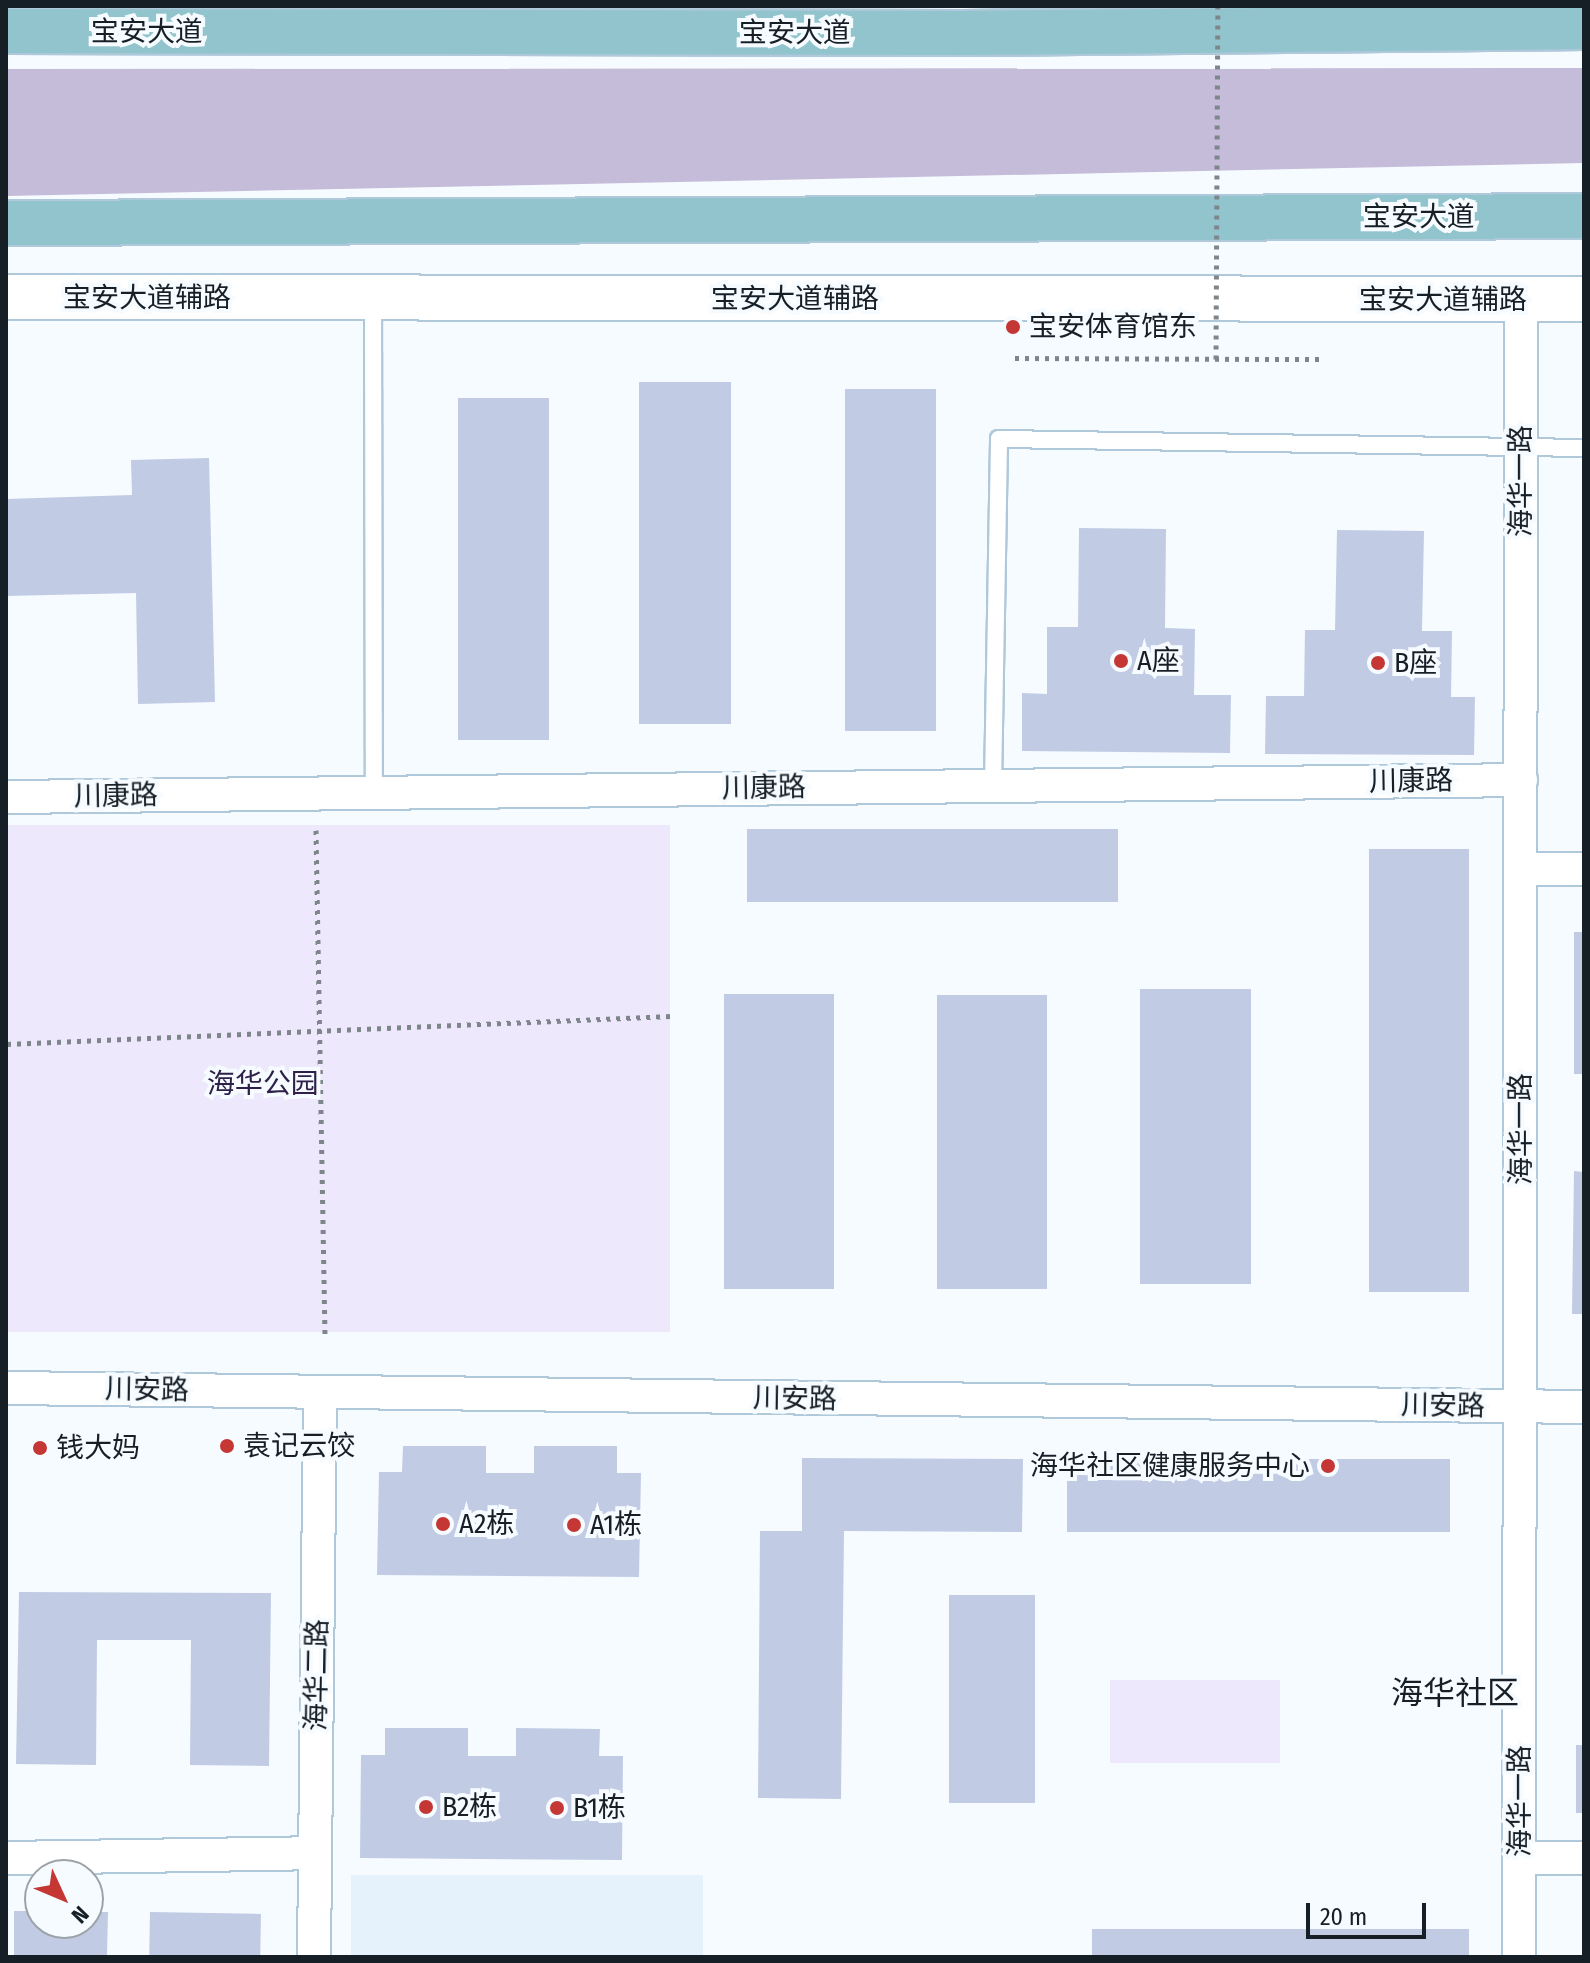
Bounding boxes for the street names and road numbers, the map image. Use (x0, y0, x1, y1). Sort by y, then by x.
street label: 宝安大道 (91, 15, 203, 49)
street label: 宝安大道 (739, 16, 851, 50)
street label: 宝安大道 (1363, 200, 1475, 234)
street label: 宝安大道辅路 (63, 281, 231, 315)
street label: 宝安大道辅路 (711, 282, 879, 316)
street label: 宝安大道辅路 (1359, 283, 1527, 317)
street label: 海华一路 (1504, 425, 1538, 537)
street label: 川康路 (1369, 763, 1453, 799)
street label: 川康路 (722, 770, 806, 806)
street label: 川康路 (74, 778, 158, 814)
street label: 海华一路 (1504, 1073, 1538, 1185)
street label: 川安路 (105, 1372, 189, 1408)
street label: 川安路 (753, 1381, 837, 1417)
street label: 川安路 (1401, 1388, 1485, 1424)
street label: 海华二路 (299, 1619, 335, 1731)
street label: 海华一路 (1503, 1745, 1537, 1857)

